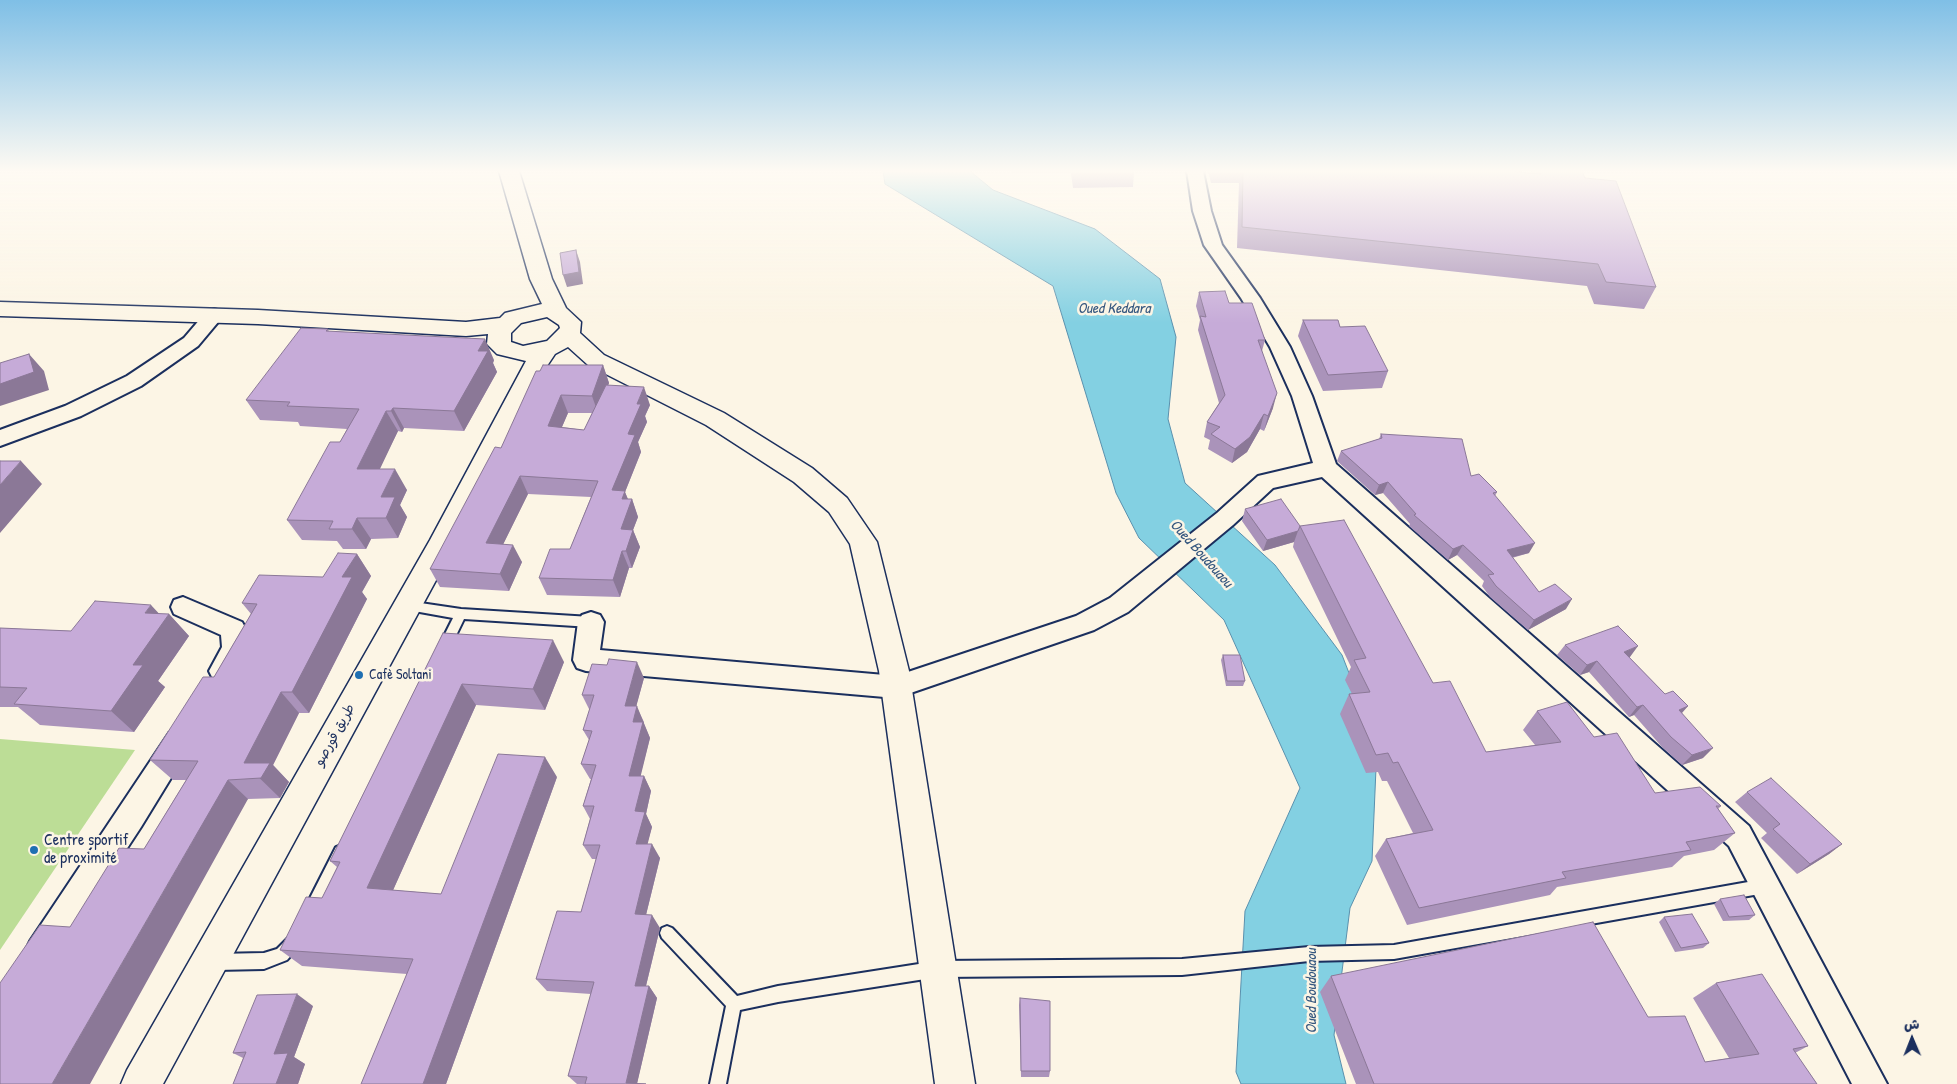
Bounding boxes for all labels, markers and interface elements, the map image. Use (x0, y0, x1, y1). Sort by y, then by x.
water label: Oued Keddara (1078, 300, 1150, 318)
water label: Oued Boudouaou (1166, 516, 1236, 592)
place label: Cafè Soltani (369, 667, 432, 683)
marker: Cafè Soltani (353, 669, 365, 681)
street label: طريق قورصو (311, 701, 359, 769)
place label: Centre sportif de proximité (44, 831, 129, 869)
marker: Centre sportif de proximité (28, 844, 40, 856)
water label: Oued Boudouaou (1303, 948, 1321, 1034)
north arrow (1887, 1014, 1937, 1064)
text: ش (1904, 1014, 1920, 1033)

